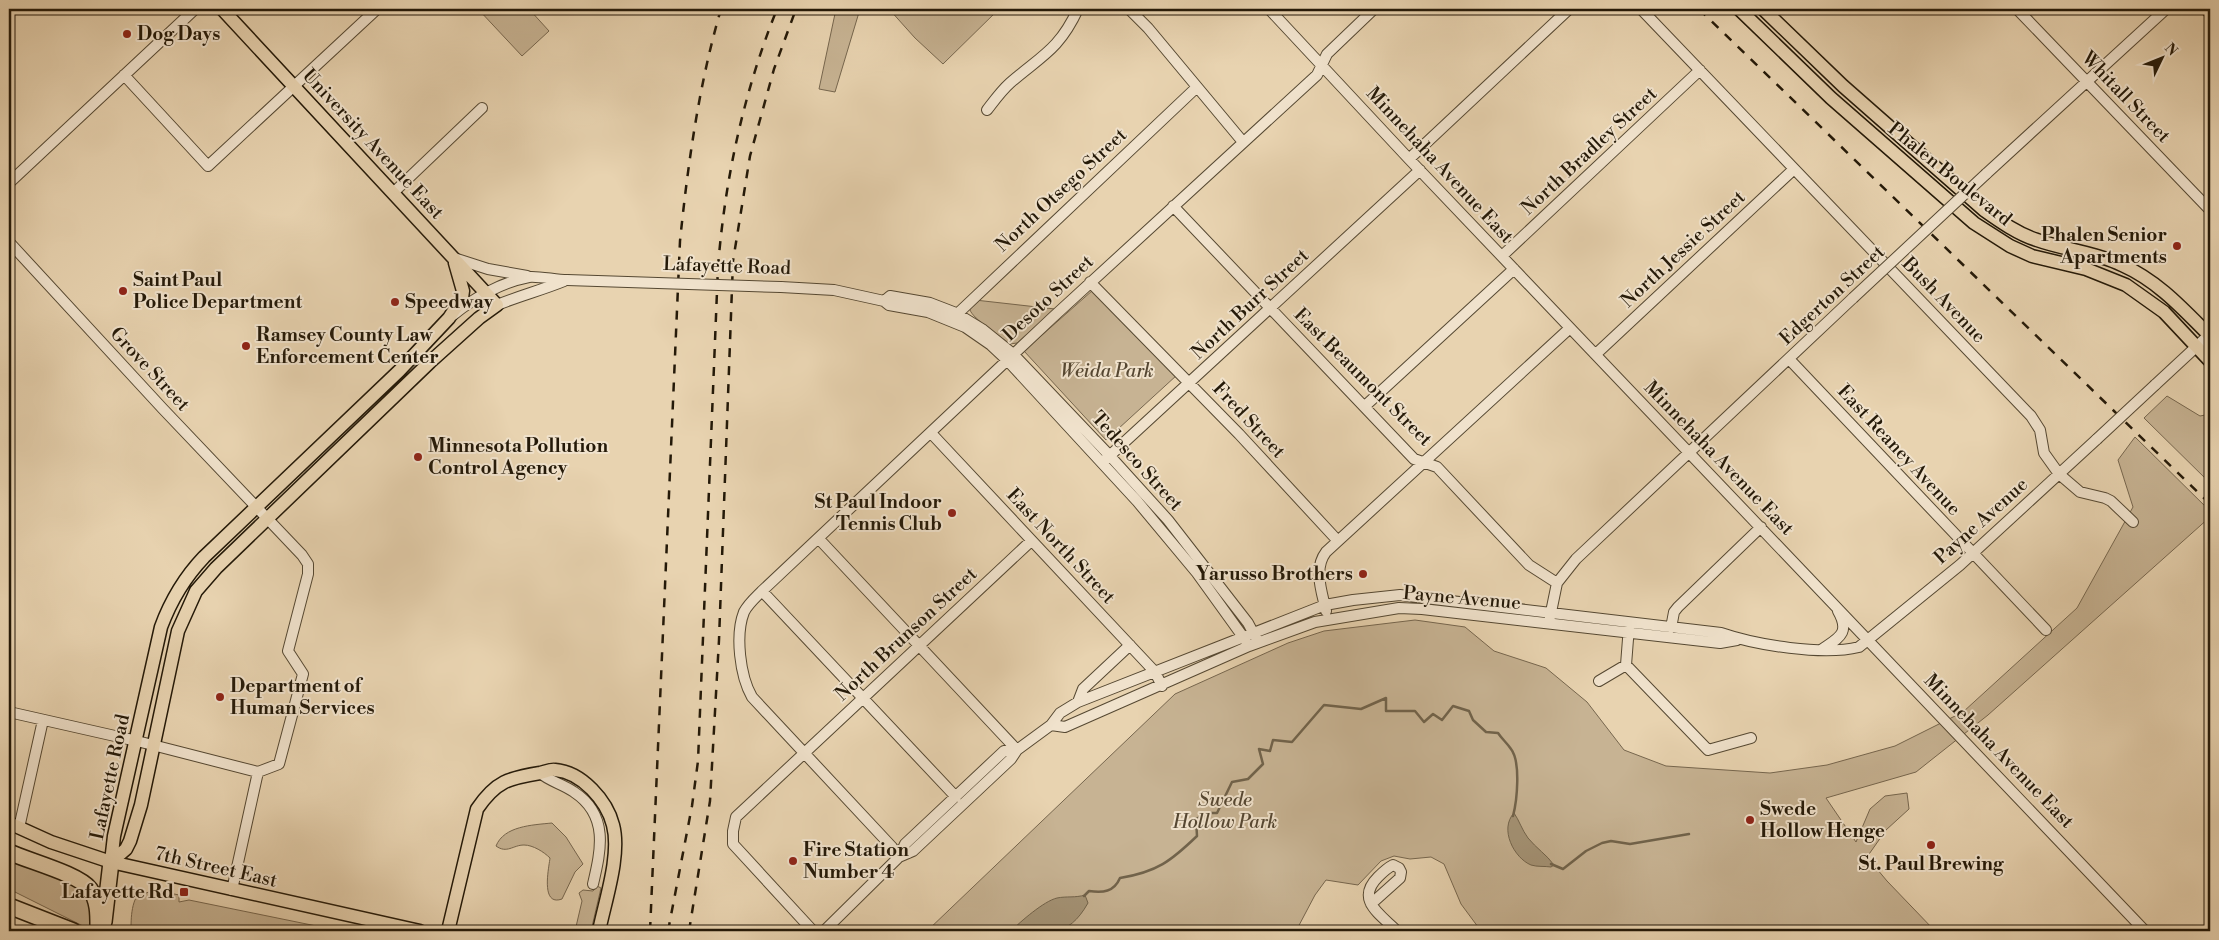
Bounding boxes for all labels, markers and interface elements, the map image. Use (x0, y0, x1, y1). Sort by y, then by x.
place label: Dog Days (137, 22, 220, 46)
marker: Dog Days (121, 28, 133, 40)
north arrow (2136, 32, 2186, 82)
text: N (2160, 40, 2181, 60)
street label: Whitall Street (2076, 45, 2176, 148)
street label: University Avenue East (297, 64, 449, 224)
street label: Minnehaha Avenue East (1361, 82, 1519, 249)
street label: North Bradley Street (1516, 82, 1662, 220)
street label: Phalen Boulevard (1883, 117, 2017, 231)
street label: North Otsego Street (990, 123, 1132, 257)
street label: North Jessie Street (1616, 185, 1750, 313)
place label: Phalen Senior Apartments (2041, 223, 2167, 269)
street label: Edgerton Street (1774, 240, 1890, 350)
marker: Phalen Senior Apartments (2171, 240, 2183, 252)
street label: North Burr Street (1186, 243, 1314, 365)
street label: Desoto Street (997, 250, 1099, 346)
street label: Bush Avenue (1896, 251, 1991, 348)
street label: Lafayette Road (663, 252, 792, 280)
place label: Saint Paul Police Department (133, 268, 302, 314)
marker: Saint Paul Police Department (117, 285, 129, 297)
place label: Speedway (405, 290, 494, 314)
marker: Speedway (389, 296, 401, 308)
street label: East Beaumont Street (1289, 303, 1437, 451)
street label: Grove Street (105, 322, 195, 416)
place label: Ramsey County Law Enforcement Center (256, 323, 439, 369)
marker: Ramsey County Law Enforcement Center (240, 340, 252, 352)
park label: Weida Park (1060, 359, 1154, 383)
street label: Minnehaha Avenue East (1639, 376, 1799, 540)
street label: Fred Street (1207, 377, 1291, 464)
street label: East Reaney Avenue (1832, 379, 1966, 521)
street label: Tedesco Street (1086, 406, 1188, 516)
place label: Minnesota Pollution Control Agency (428, 434, 608, 480)
marker: Minnesota Pollution Control Agency (412, 451, 424, 463)
street label: Payne Avenue (1929, 473, 2033, 569)
street label: East North Street (1001, 483, 1121, 609)
place label: St Paul Indoor Tennis Club (815, 490, 942, 536)
marker: St Paul Indoor Tennis Club (946, 507, 958, 519)
street label: North Brunson Street (830, 562, 982, 706)
place label: Yarusso Brothers (1196, 562, 1353, 586)
marker: Yarusso Brothers (1357, 568, 1369, 580)
street label: Payne Avenue (1402, 581, 1522, 615)
street label: Minnehaha Avenue East (1919, 669, 2079, 833)
place label: Department of Human Services (230, 674, 375, 720)
marker: Department of Human Services (214, 691, 226, 703)
street label: Lafayette Road (85, 712, 135, 842)
park label: Swede Hollow Park (1172, 788, 1277, 834)
place label: Swede Hollow Henge (1760, 797, 1885, 843)
marker: Swede Hollow Henge (1744, 814, 1756, 826)
place label: Fire Station Number 4 (803, 838, 909, 884)
marker: St. Paul Brewing (1925, 839, 1937, 851)
street label: 7th Street East (152, 841, 280, 893)
place label: St. Paul Brewing (1858, 852, 2005, 876)
marker: Fire Station Number 4 (787, 855, 799, 867)
place label: Lafayette Rd (62, 880, 174, 904)
marker: Lafayette Rd (178, 886, 190, 898)

